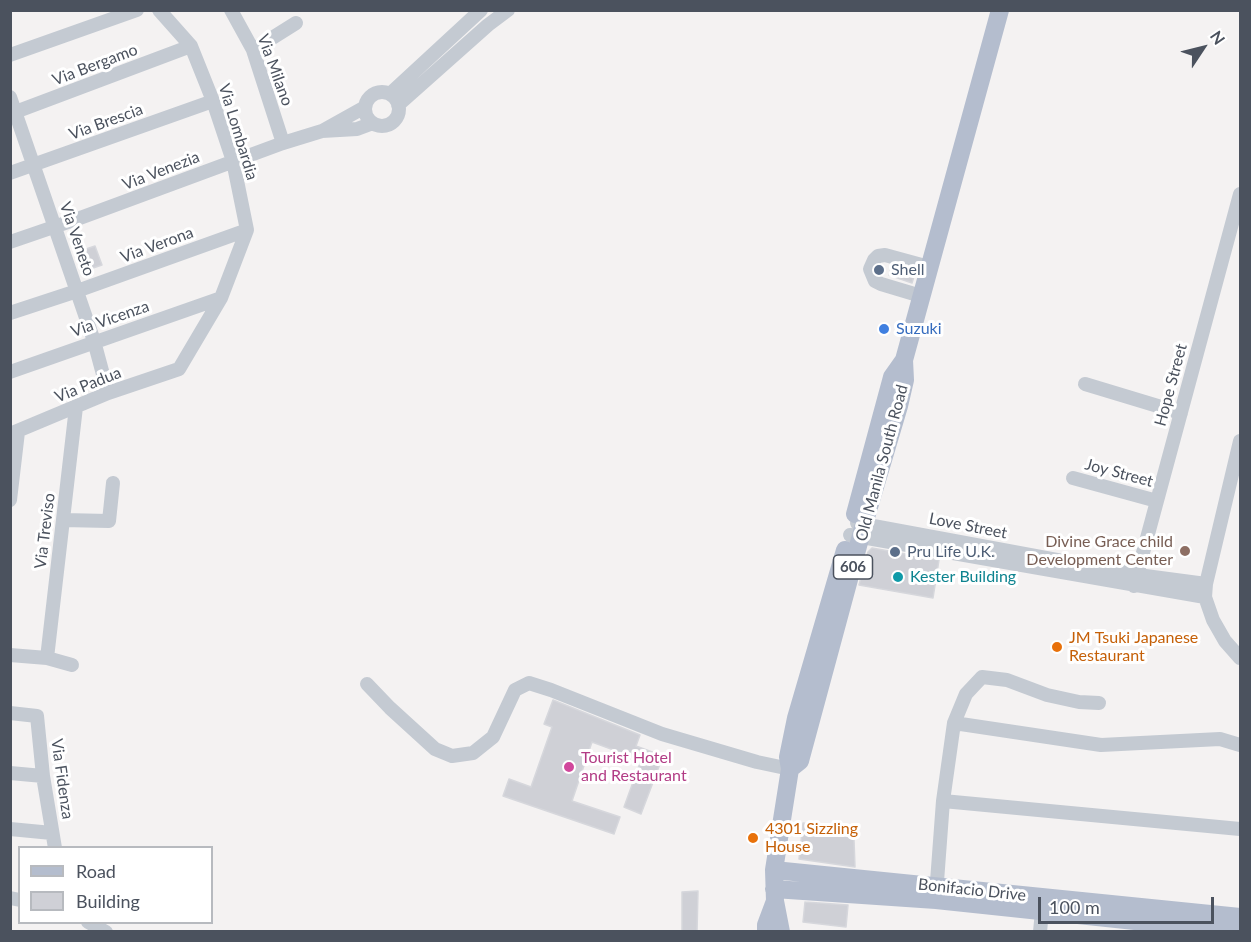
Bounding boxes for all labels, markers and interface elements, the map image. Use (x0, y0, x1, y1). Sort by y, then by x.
north arrow (1173, 18, 1233, 78)
text: N (1207, 27, 1229, 48)
street label: Via Milano (253, 31, 297, 109)
street label: Via Bergamo (50, 40, 140, 90)
street label: Via Lombardia (214, 81, 262, 183)
street label: Via Brescia (66, 100, 146, 144)
street label: Via Venezia (120, 147, 202, 195)
street label: Via Veneto (55, 200, 99, 278)
street label: Via Verona (118, 223, 196, 267)
place label: Shell (891, 260, 924, 280)
marker: Shell (872, 263, 886, 277)
street label: Via Vicenza (68, 297, 152, 341)
place label: Suzuki (896, 319, 942, 339)
marker: Suzuki (877, 322, 891, 336)
street label: Hope Street (1151, 342, 1191, 428)
street label: Via Padua (52, 363, 124, 407)
street label: Old Manila South Road (852, 383, 912, 543)
street label: Joy Street (1083, 455, 1155, 491)
street label: Via Treviso (31, 492, 59, 570)
street label: Love Street (927, 509, 1009, 543)
place label: Divine Grace child Development Center (1026, 532, 1173, 570)
place label: Pru Life U.K. (907, 542, 995, 562)
marker: Divine Grace child Development Center (1178, 544, 1192, 558)
marker: Pru Life U.K. (888, 545, 902, 559)
road number: 606 (834, 555, 872, 579)
place label: Kester Building (910, 567, 1016, 587)
marker: Kester Building (891, 570, 905, 584)
place label: JM Tsuki Japanese Restaurant (1069, 628, 1198, 666)
marker: JM Tsuki Japanese Restaurant (1050, 640, 1064, 654)
street label: Via Fidenza (47, 738, 77, 820)
place label: Tourist Hotel and Restaurant (581, 748, 687, 786)
marker: Tourist Hotel and Restaurant (562, 760, 576, 774)
place label: 4301 Sizzling House (765, 819, 858, 857)
marker: 4301 Sizzling House (746, 831, 760, 845)
legend (18, 846, 213, 924)
text: Road (76, 860, 116, 882)
street label: Bonifacio Drive (917, 875, 1027, 905)
scale bar (1041, 885, 1216, 923)
text: Building (76, 890, 140, 912)
text: 100 m (1049, 896, 1100, 918)

